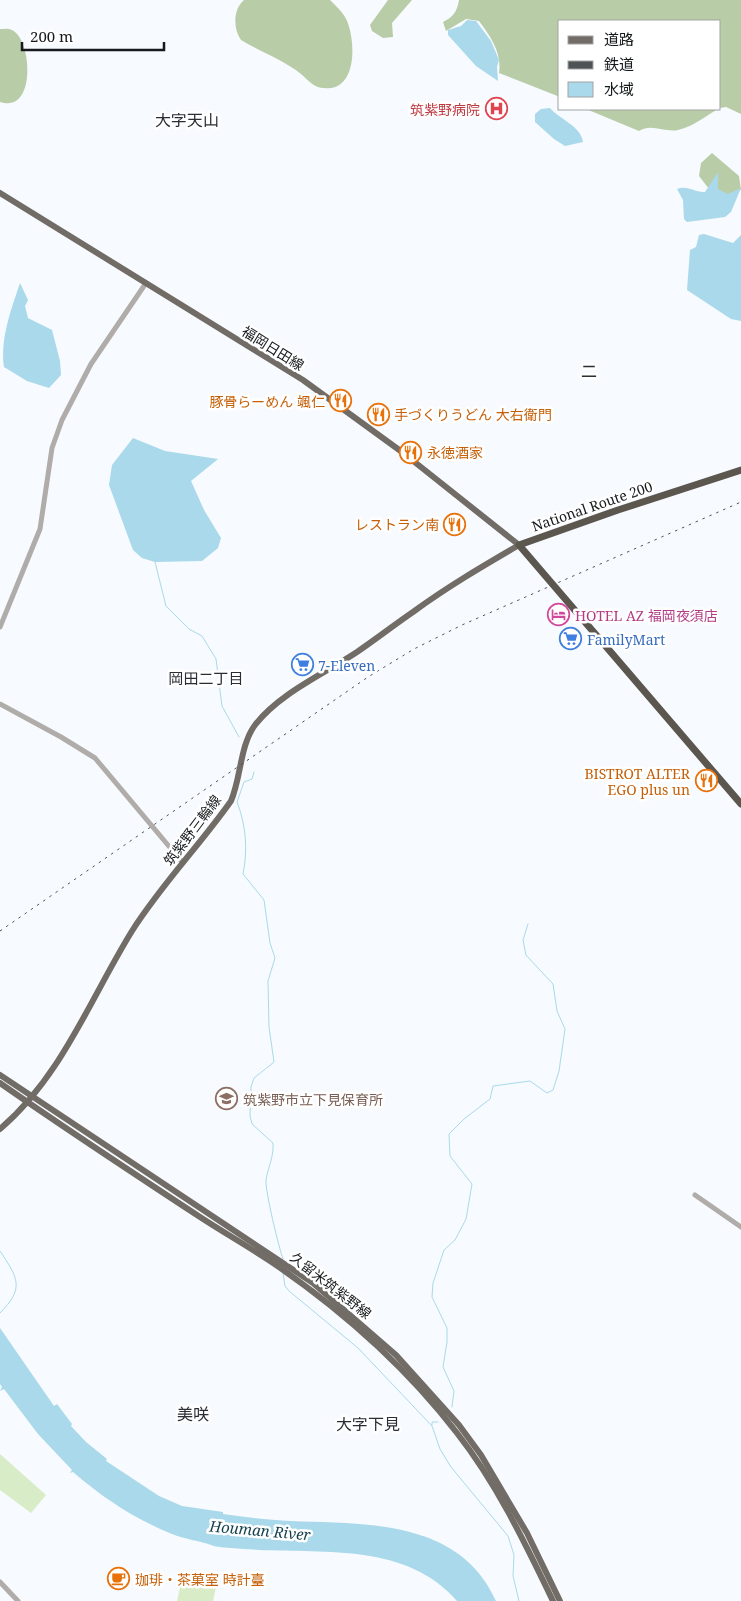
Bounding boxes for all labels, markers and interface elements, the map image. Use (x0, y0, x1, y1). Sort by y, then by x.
scale bar (22, 20, 165, 52)
legend (558, 20, 721, 110)
text: 200 m (30, 26, 73, 46)
text: 道路 (604, 29, 634, 49)
text: 鉄道 (604, 54, 634, 74)
text: 水域 (604, 79, 634, 99)
hospital icon: 筑紫野病院 (484, 97, 508, 121)
place label: 筑紫野病院 (410, 100, 480, 119)
district label: 大字天山 (155, 109, 219, 131)
street label: 福岡日田線 (238, 321, 308, 375)
district label: 二 (581, 360, 597, 382)
restaurant icon: 豚骨らーめん 颯仁 (329, 389, 353, 413)
place label: 豚骨らーめん 颯仁 (209, 392, 325, 411)
restaurant icon: 手づくりうどん 大右衛門 (366, 402, 390, 426)
place label: 手づくりうどん 大右衛門 (394, 405, 552, 424)
restaurant icon: 永徳酒家 (399, 440, 423, 464)
place label: 永徳酒家 (427, 443, 483, 462)
street label: National Route 200 (529, 476, 655, 536)
restaurant icon: レストラン南 (443, 512, 467, 536)
place label: レストラン南 (355, 515, 439, 534)
hotel icon: HOTEL AZ 福岡夜須店 (547, 603, 571, 627)
place label: HOTEL AZ 福岡夜須店 (575, 606, 718, 625)
supermarket icon: FamilyMart (559, 627, 583, 651)
place label: FamilyMart (587, 630, 665, 649)
supermarket icon: 7-Eleven (290, 653, 314, 677)
place label: 7-Eleven (318, 656, 375, 675)
district label: 岡田二丁目 (168, 668, 244, 688)
place label: BISTROT ALTER EGO plus un (584, 764, 691, 799)
restaurant icon: BISTROT ALTER EGO plus un (694, 769, 718, 793)
street label: 筑紫野三輪線 (159, 791, 225, 869)
school or university icon: 筑紫野市立下見保育所 (215, 1087, 239, 1111)
place label: 筑紫野市立下見保育所 (243, 1090, 383, 1109)
street label: 久留米筑紫野線 (287, 1247, 375, 1323)
district label: 美咲 (177, 1403, 209, 1425)
district label: 大字下見 (336, 1413, 400, 1435)
water label: Houman River (208, 1516, 312, 1544)
cafe icon: 珈琲・茶菓室 時計臺 (107, 1567, 131, 1591)
place label: 珈琲・茶菓室 時計臺 (135, 1570, 265, 1589)

